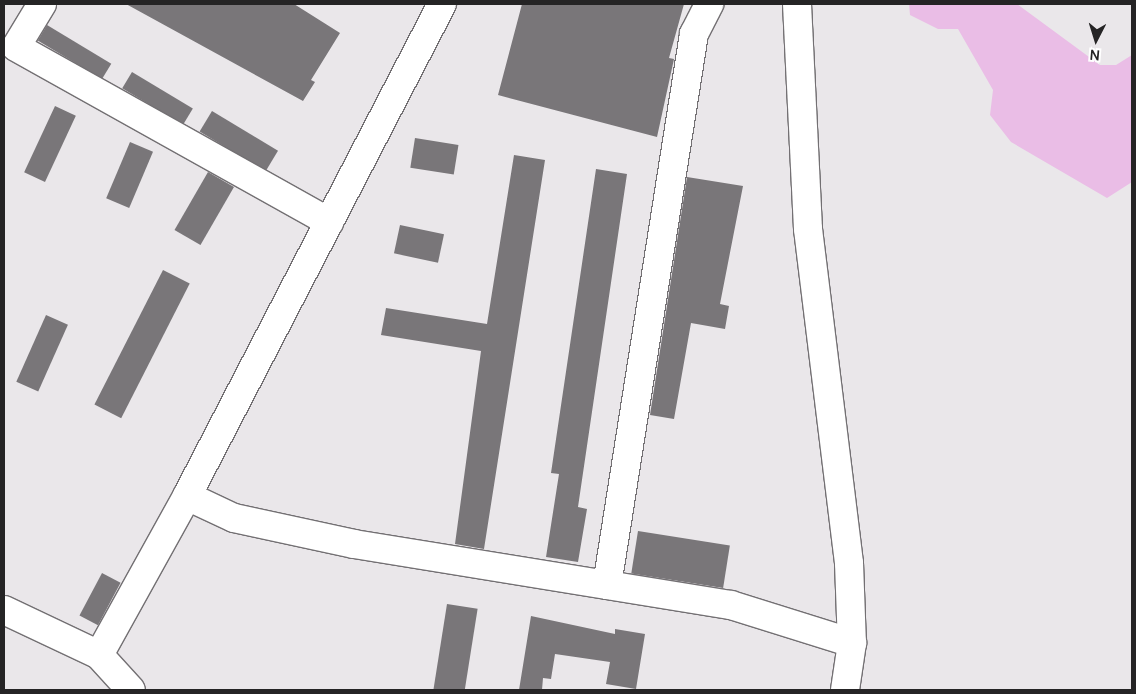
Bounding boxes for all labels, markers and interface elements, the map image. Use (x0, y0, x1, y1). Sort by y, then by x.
north arrow (1071, 15, 1121, 65)
text: N (1089, 46, 1100, 65)

